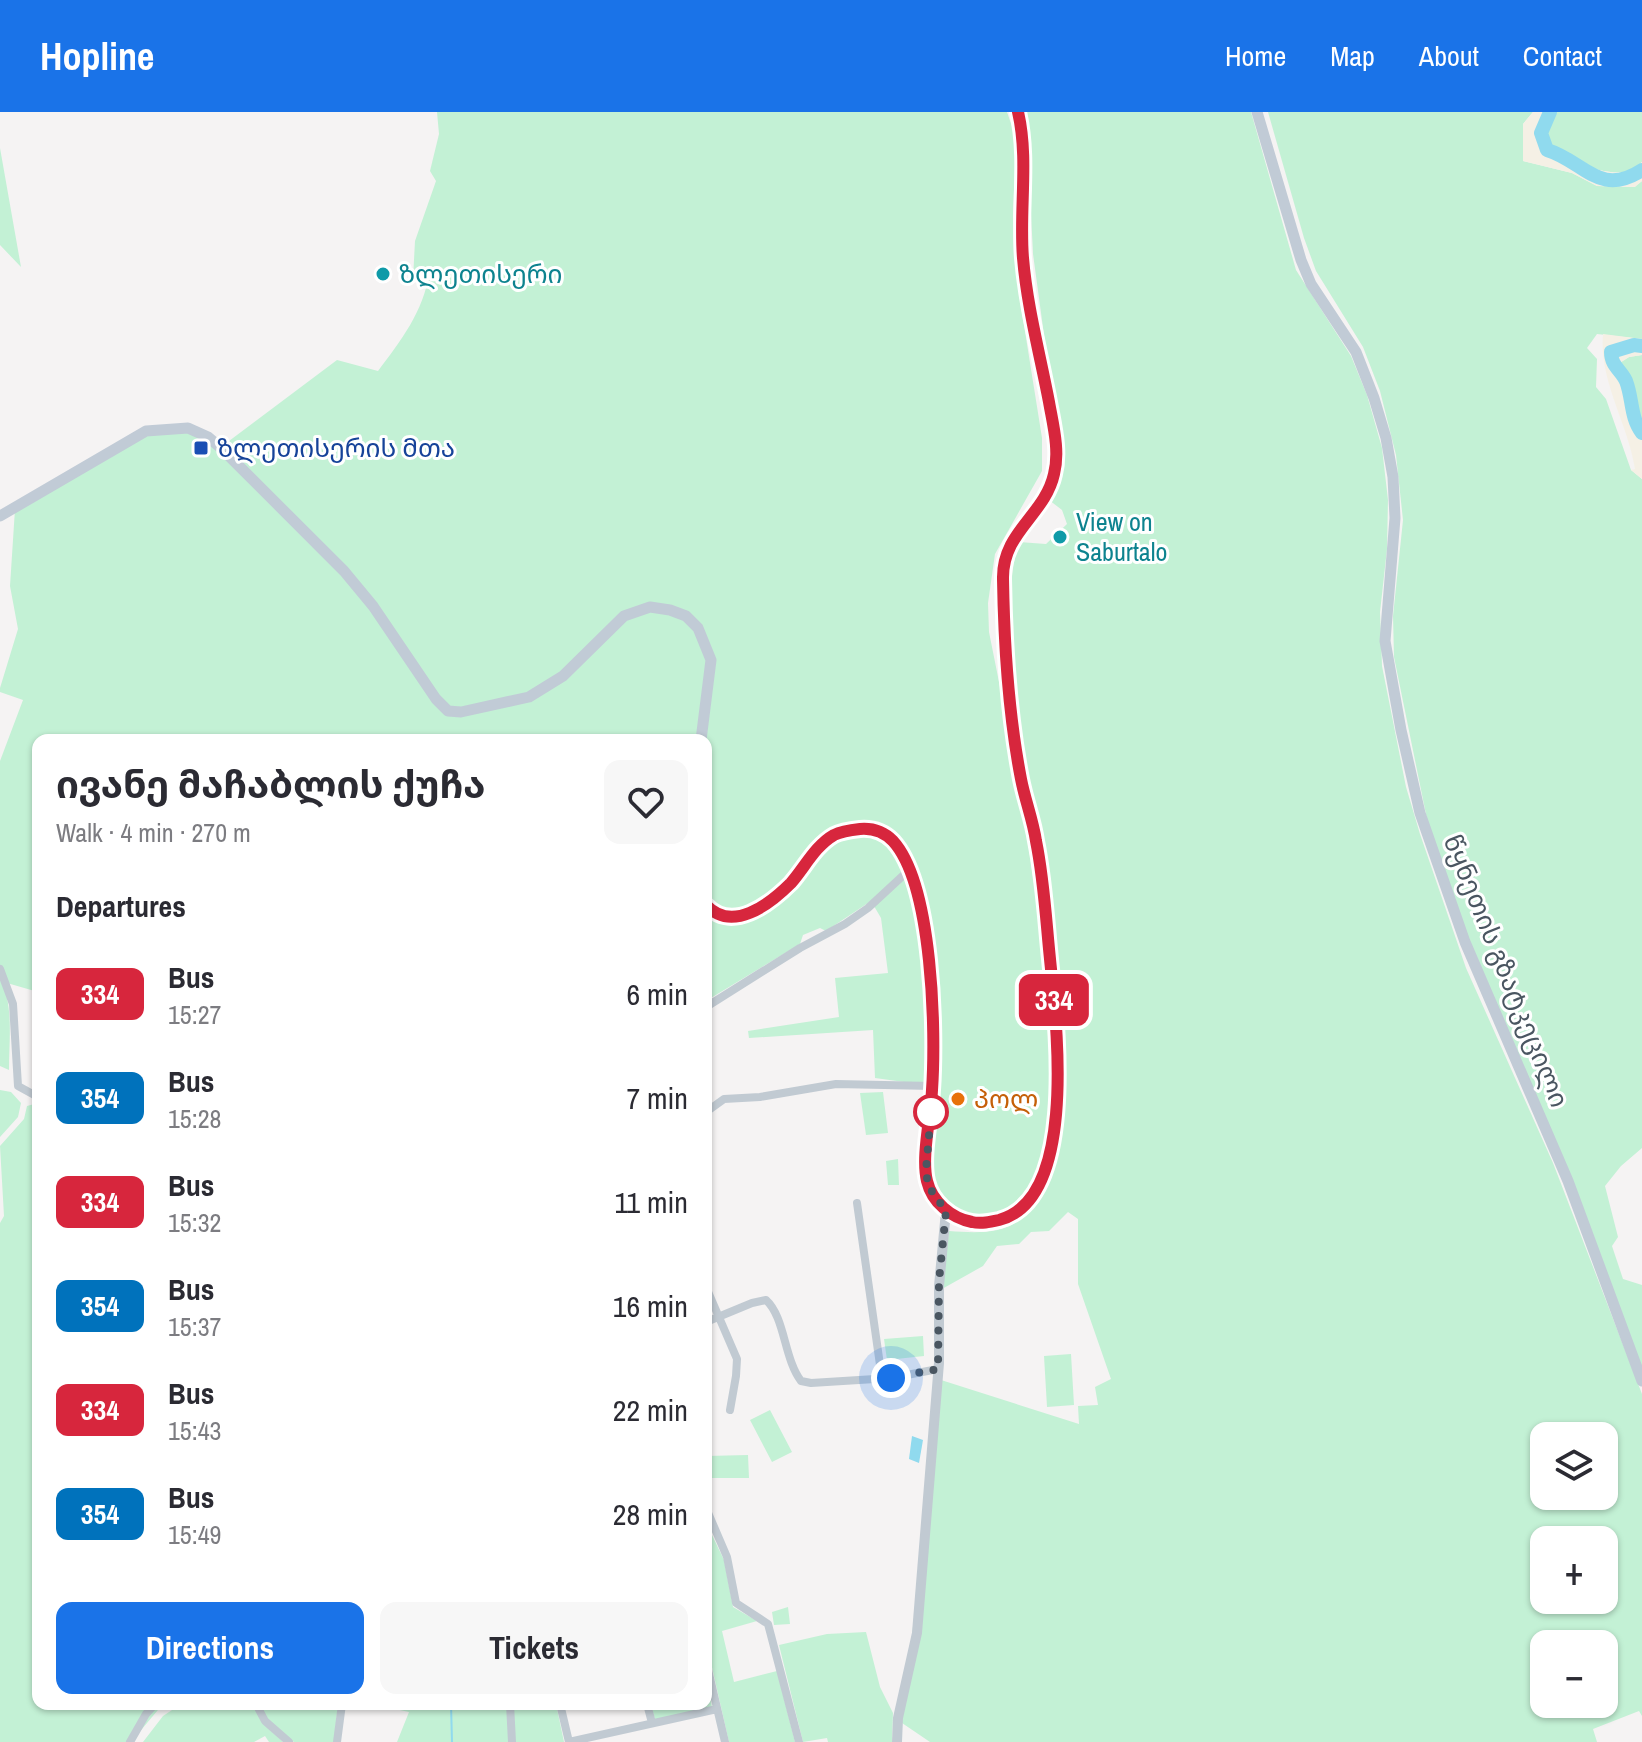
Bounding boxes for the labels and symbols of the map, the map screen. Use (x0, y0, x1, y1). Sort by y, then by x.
place label: ზლეთისერი (399, 256, 563, 291)
marker: ზლეთისერი (374, 265, 392, 283)
place label: ზლეთისერის მთა (217, 430, 455, 465)
marker: ზლეთისერის მთა (192, 439, 210, 457)
place label: View on Saburtalo (1076, 504, 1167, 569)
marker: View on Saburtalo (1051, 528, 1069, 546)
street label: წყნეთის გზატკეცილი (1436, 829, 1577, 1112)
line badge: 334 (1008, 974, 1100, 1026)
place label: პოლ (974, 1081, 1038, 1116)
marker: პოლ (949, 1090, 967, 1108)
unlabelled marker (914, 1095, 948, 1129)
your location (871, 1358, 911, 1398)

